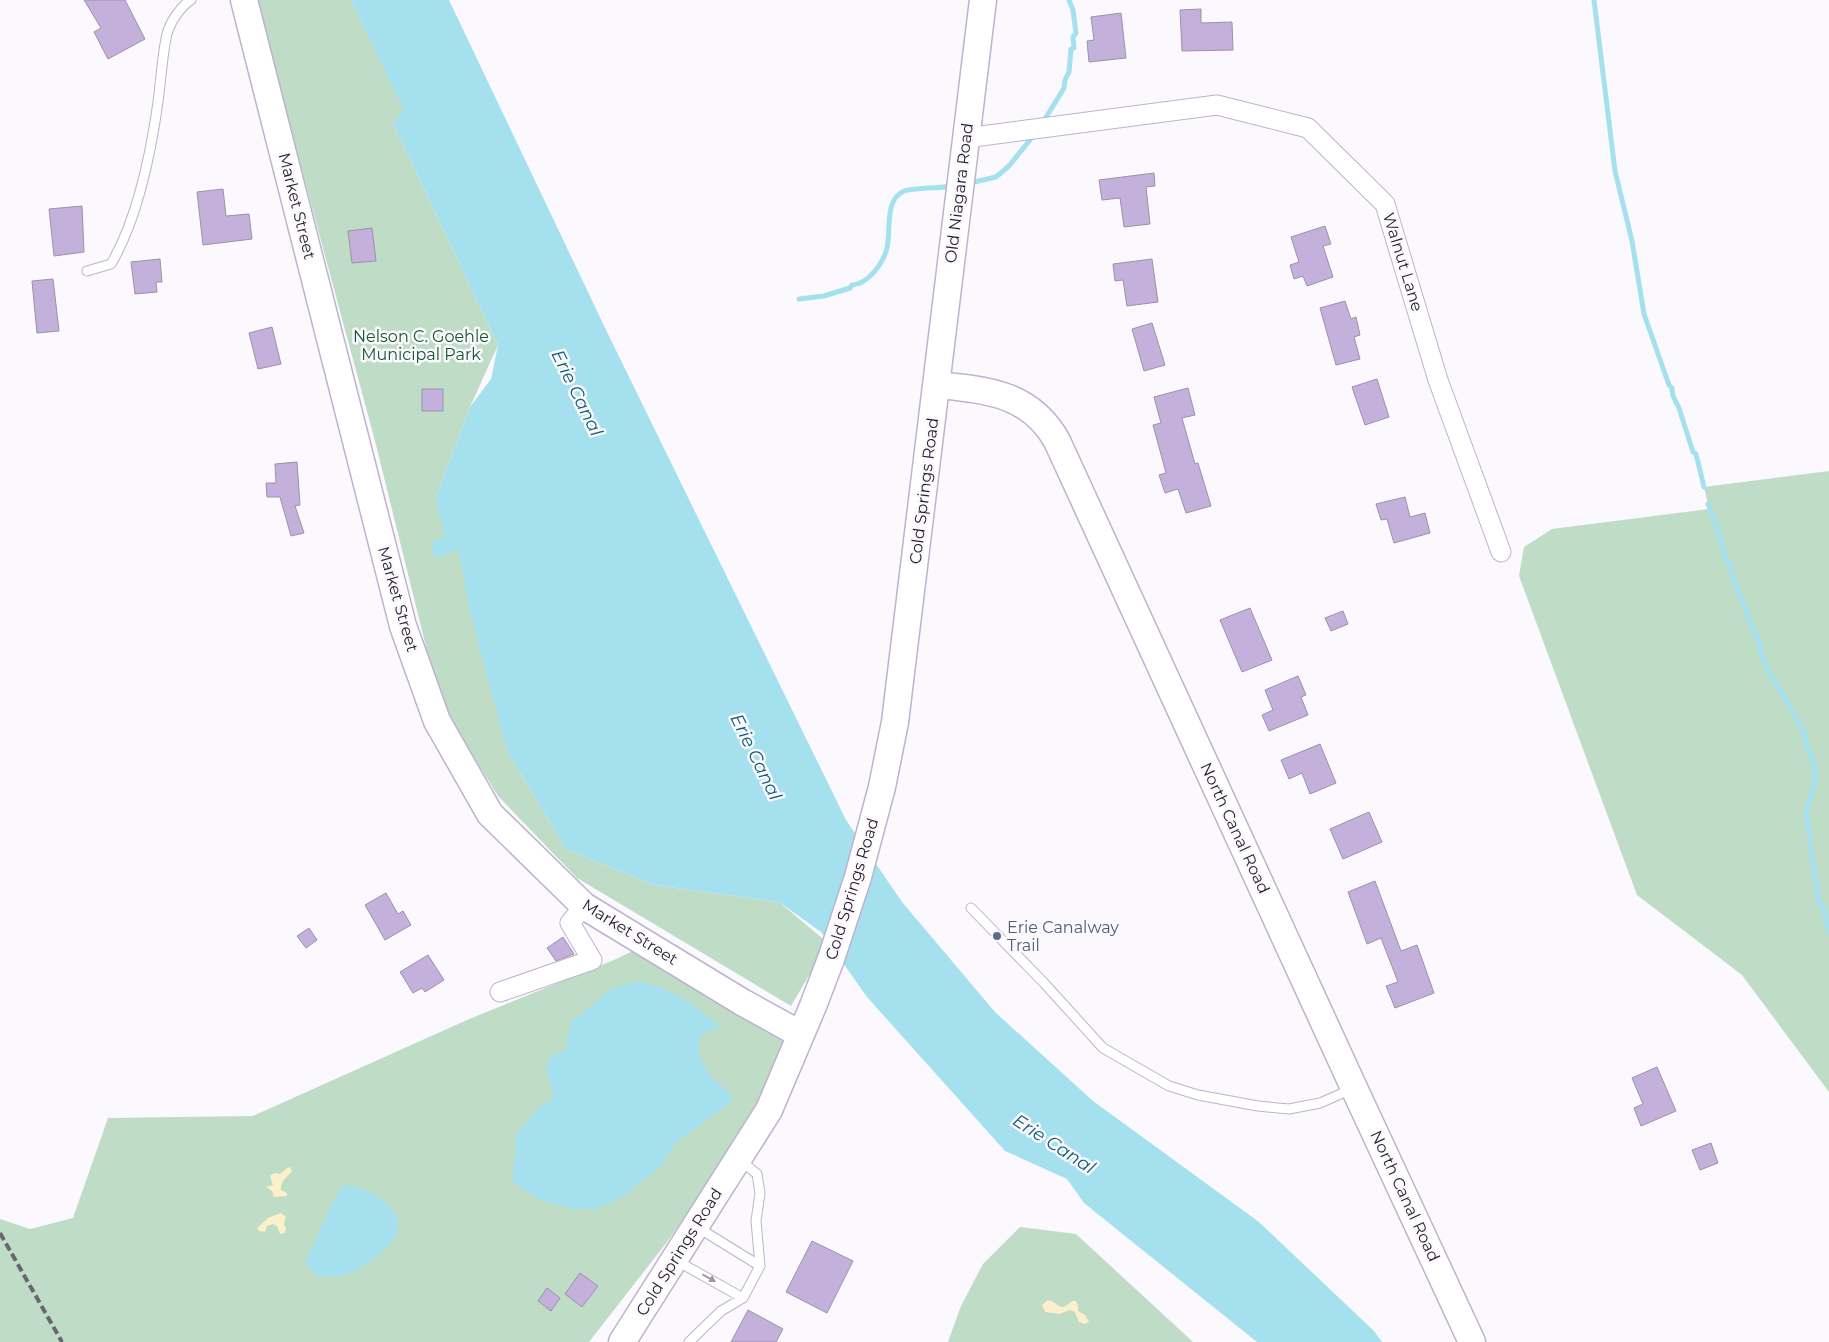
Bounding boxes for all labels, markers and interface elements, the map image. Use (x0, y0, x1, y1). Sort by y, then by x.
street label: Old Niagara Road (941, 122, 977, 264)
street label: Market Street (275, 151, 320, 262)
street label: Walnut Lane (1379, 210, 1427, 314)
park label: Nelson C. Goehle Municipal Park (353, 327, 489, 364)
water label: Erie Canal (547, 346, 607, 440)
street label: Cold Springs Road (906, 417, 942, 565)
street label: Market Street (374, 544, 422, 654)
water label: Erie Canal (726, 710, 786, 804)
street label: North Canal Road (1196, 759, 1274, 897)
street label: Cold Springs Road (821, 816, 883, 962)
street label: Market Street (579, 895, 682, 969)
place label: Erie Canalway Trail (1007, 918, 1119, 955)
marker: Erie Canalway Trail (991, 930, 1003, 942)
water label: Erie Canal (1009, 1109, 1099, 1179)
street label: North Canal Road (1366, 1127, 1444, 1265)
street label: Cold Springs Road (632, 1185, 726, 1319)
one-way arrow (702, 1274, 715, 1283)

